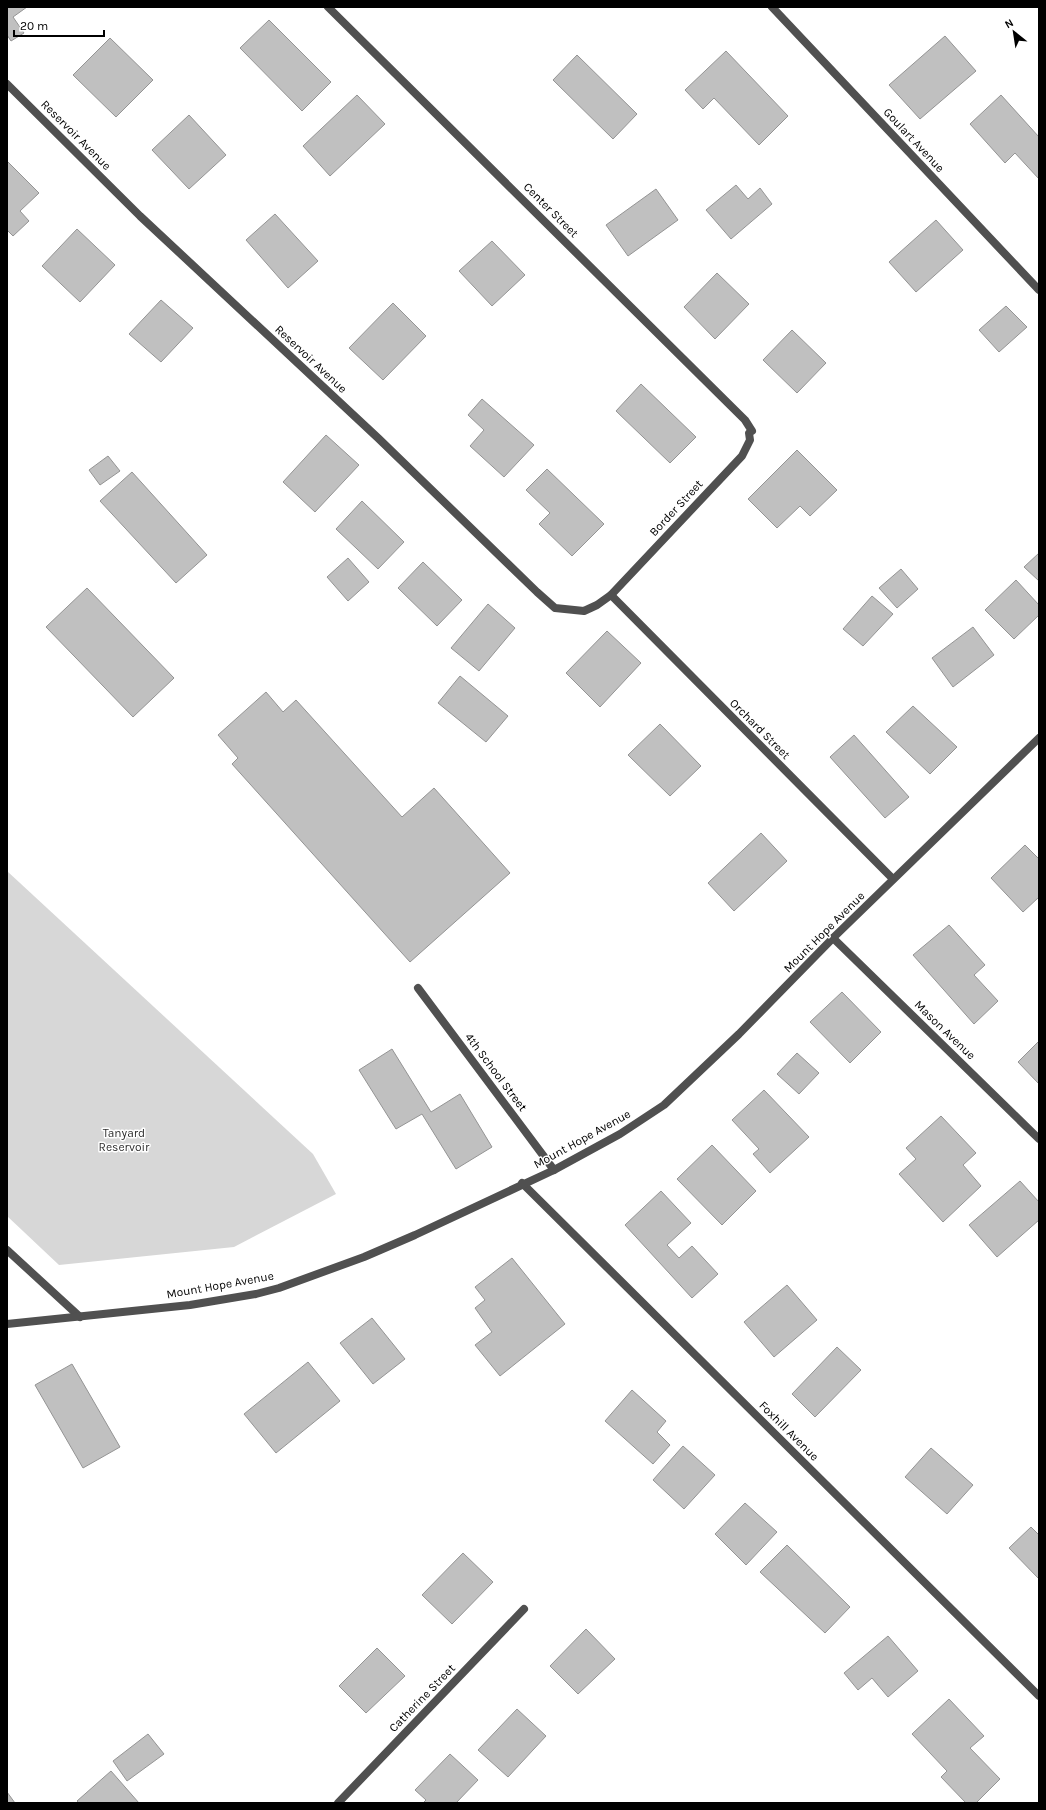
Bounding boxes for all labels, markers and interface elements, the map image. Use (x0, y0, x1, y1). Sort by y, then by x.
scale bar (14, 12, 104, 38)
north arrow (994, 12, 1034, 52)
text: N (1003, 16, 1016, 31)
text: 20 m (20, 19, 48, 33)
street label: Reservoir Avenue (38, 97, 114, 173)
street label: Goulart Avenue (881, 105, 947, 175)
street label: Center Street (521, 180, 582, 241)
street label: Reservoir Avenue (272, 322, 350, 396)
street label: Border Street (646, 477, 706, 539)
street label: Orchard Street (727, 696, 793, 762)
street label: Mount Hope Avenue (781, 889, 867, 975)
street label: Mason Avenue (912, 997, 978, 1063)
street label: 4th School Street (462, 1030, 530, 1114)
street label: Mount Hope Avenue (531, 1107, 633, 1171)
park label: Tanyard Reservoir (99, 1126, 150, 1154)
street label: Mount Hope Avenue (165, 1269, 275, 1301)
street label: Foxhill Avenue (756, 1398, 822, 1464)
street label: Catherine Street (386, 1661, 458, 1735)

